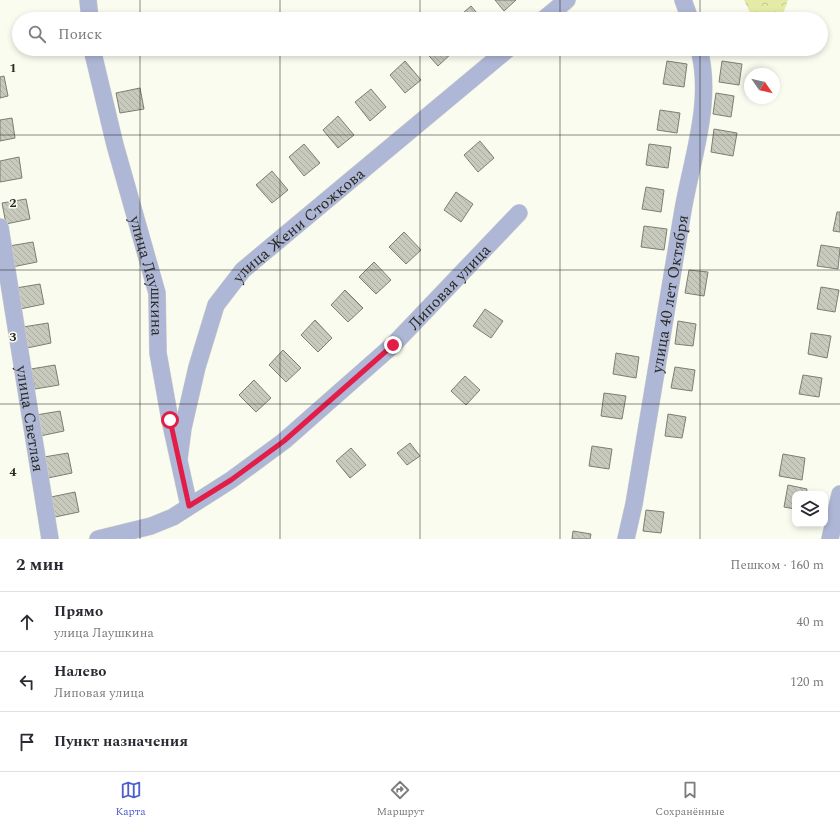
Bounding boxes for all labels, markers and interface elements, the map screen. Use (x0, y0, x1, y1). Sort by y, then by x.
search box (12, 12, 828, 56)
icon: search (26, 23, 48, 45)
text: Поиск (58, 23, 102, 46)
text: 1 (9, 58, 17, 78)
north arrow (744, 68, 780, 104)
street label: улица Жени Стожкова (226, 162, 370, 289)
text: 2 (9, 193, 17, 213)
street label: улица Лаушкина (122, 212, 169, 336)
street label: улица 40 лет Октября (645, 213, 695, 376)
street label: Липовая улица (402, 239, 497, 336)
text: 3 (9, 327, 17, 347)
route end (384, 336, 402, 354)
street label: улица Светлая (9, 363, 50, 474)
route start (161, 411, 179, 429)
text: 4 (9, 462, 17, 482)
map controls (792, 491, 828, 527)
button: layers (792, 491, 828, 527)
text: 2 мин (16, 552, 64, 578)
text: Пешком · 160 m (730, 555, 824, 575)
text: Прямо (54, 600, 103, 623)
icon: ahead (16, 611, 38, 633)
text: 40 m (797, 612, 824, 632)
text: улица Лаушкина (54, 623, 154, 643)
text: Налево (54, 660, 107, 683)
icon: left (16, 671, 38, 693)
text: 120 m (790, 672, 824, 692)
text: Липовая улица (54, 683, 144, 703)
text: Пункт назначения (54, 730, 188, 753)
icon: arrive (16, 731, 38, 753)
tab: Карта (115, 779, 146, 820)
tab: Маршрут (376, 779, 424, 820)
tab: Сохранённые (655, 779, 725, 820)

